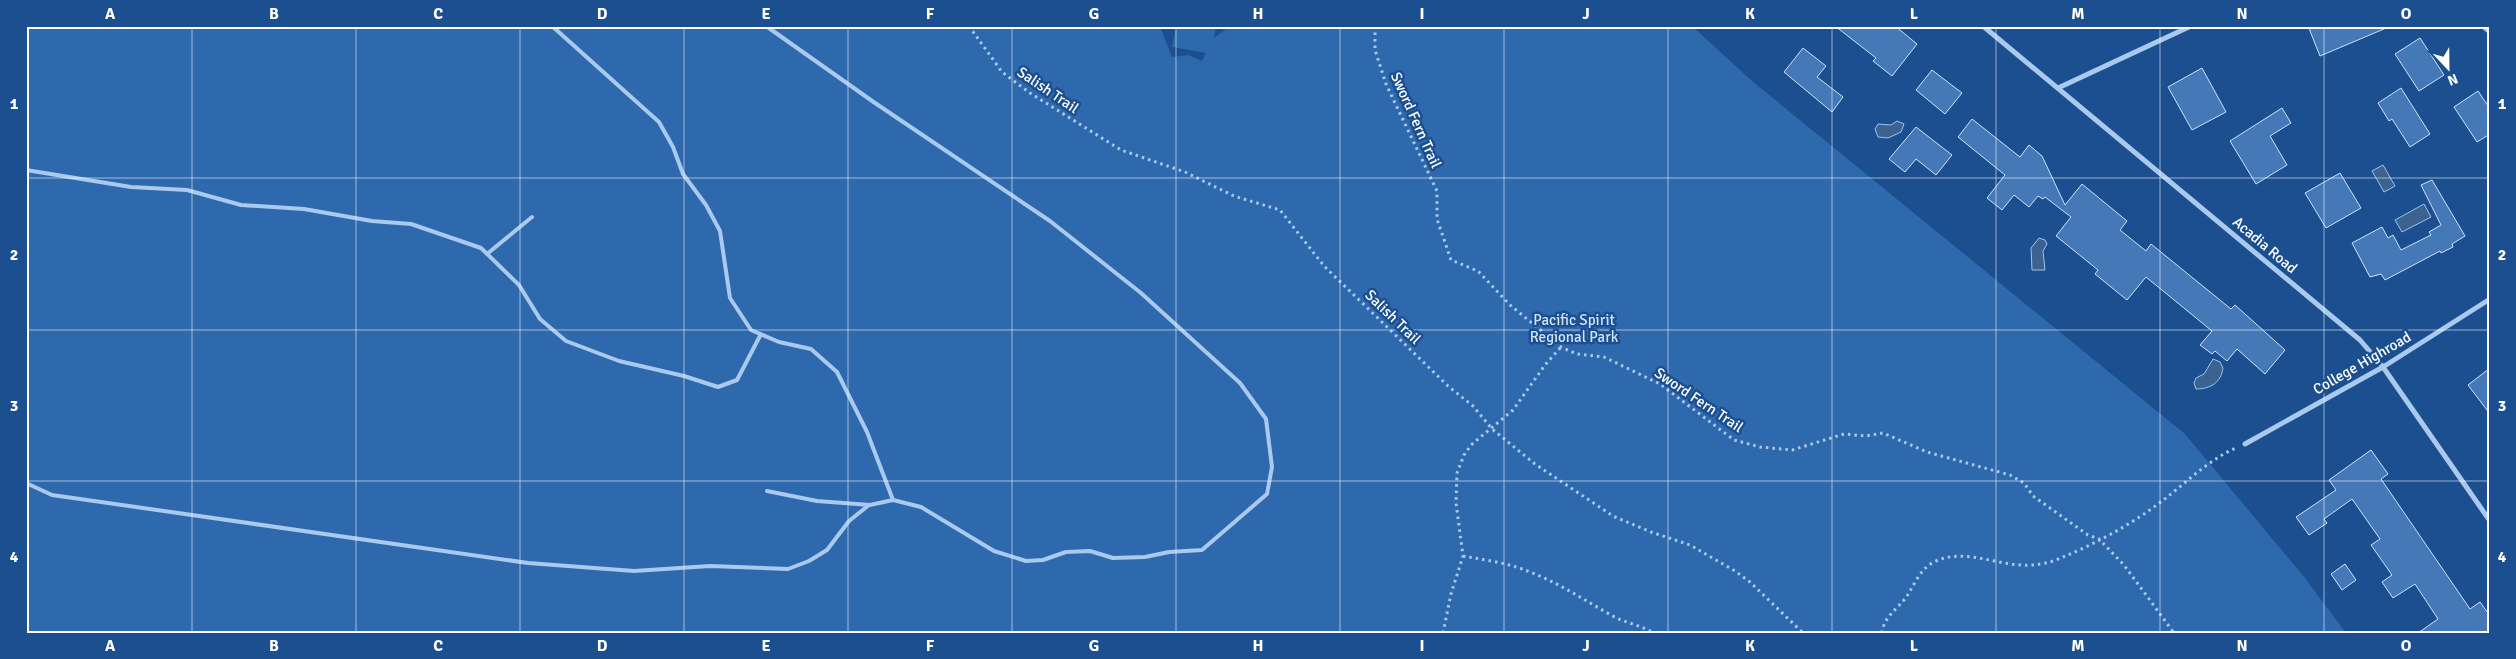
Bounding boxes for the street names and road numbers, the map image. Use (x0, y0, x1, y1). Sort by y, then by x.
street label: Salish Trail (1014, 63, 1082, 117)
street label: Sword Fern Trail (1387, 69, 1445, 171)
street label: Acadia Road (2229, 213, 2301, 277)
street label: Salish Trail (1361, 286, 1425, 348)
street label: College Highroad (2310, 328, 2414, 398)
street label: Sword Fern Trail (1651, 364, 1747, 436)

